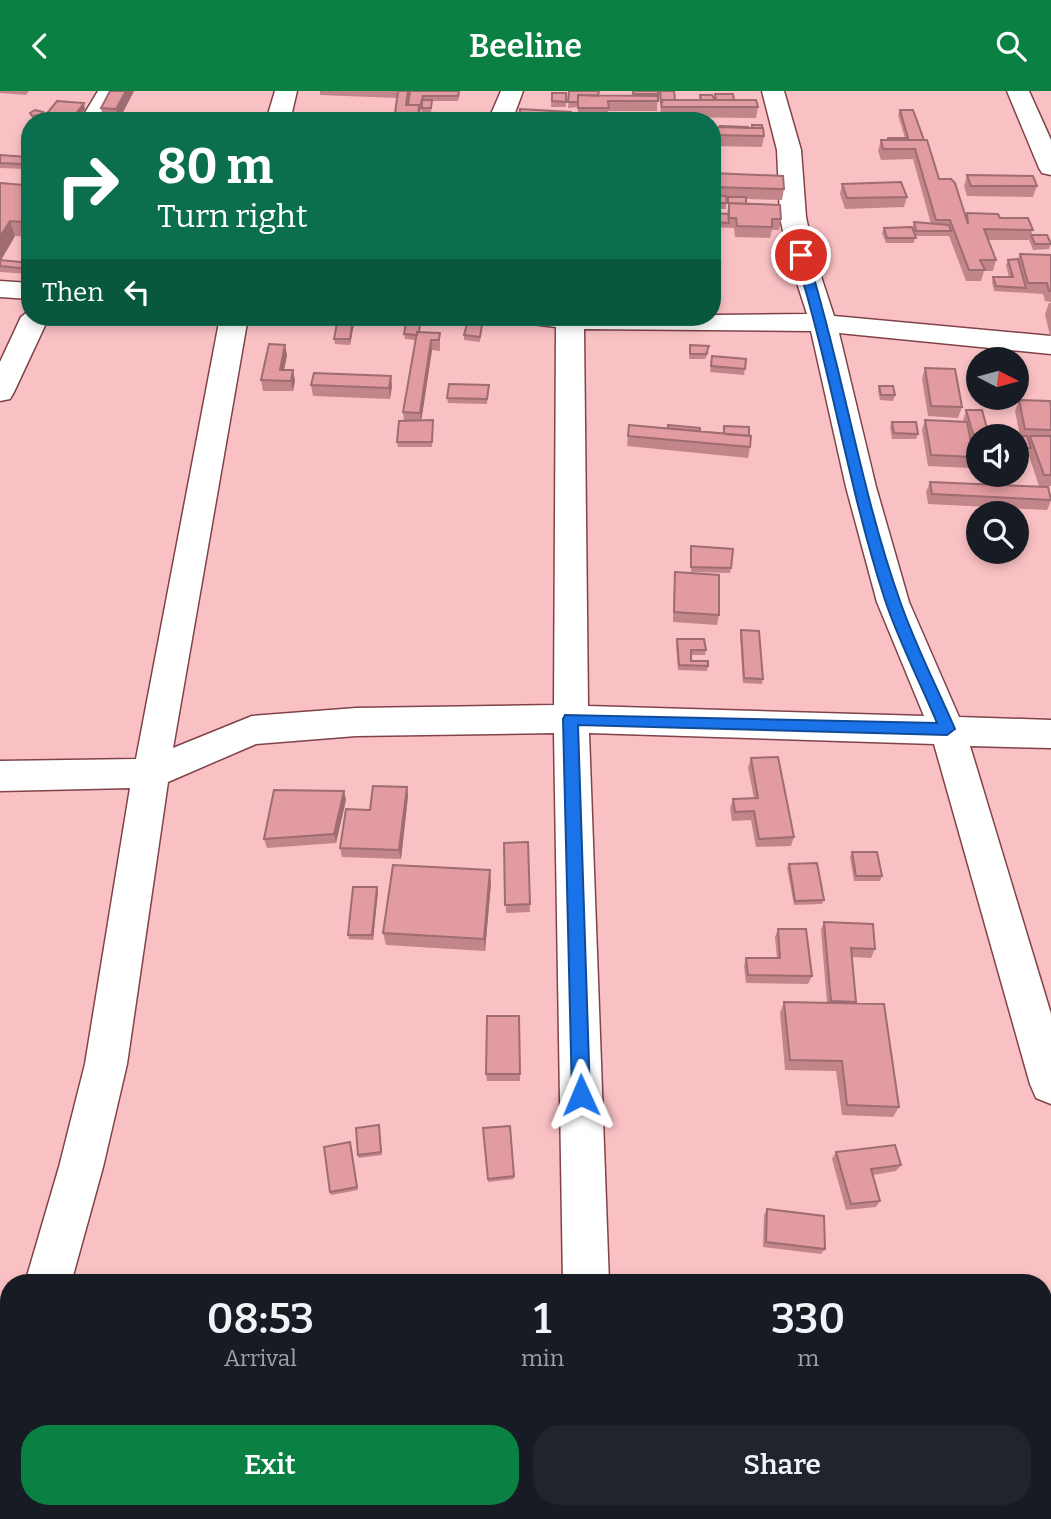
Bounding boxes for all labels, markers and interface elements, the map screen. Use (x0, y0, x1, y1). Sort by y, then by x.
icon: back (21, 27, 59, 65)
text: Beeline (469, 27, 582, 65)
icon: search (992, 27, 1030, 65)
text: 80 m (157, 137, 273, 196)
icon: right (42, 140, 133, 231)
text: Turn right (157, 197, 308, 235)
pin (771, 225, 831, 285)
icon: arrive (782, 236, 820, 274)
icon: left (118, 273, 156, 311)
text: Then (42, 277, 104, 308)
north arrow (966, 347, 1029, 409)
map controls (966, 347, 1029, 564)
button: sound (966, 424, 1029, 487)
button: search (966, 501, 1029, 564)
position arrow (544, 1058, 618, 1132)
text: 08:53 (207, 1294, 314, 1344)
text: 1 (534, 1294, 551, 1344)
text: 330 (771, 1294, 845, 1344)
text: Arrival (224, 1344, 297, 1372)
text: min (521, 1344, 564, 1372)
text: m (797, 1344, 819, 1372)
button: Exit (21, 1425, 519, 1505)
button: Share (533, 1425, 1031, 1505)

